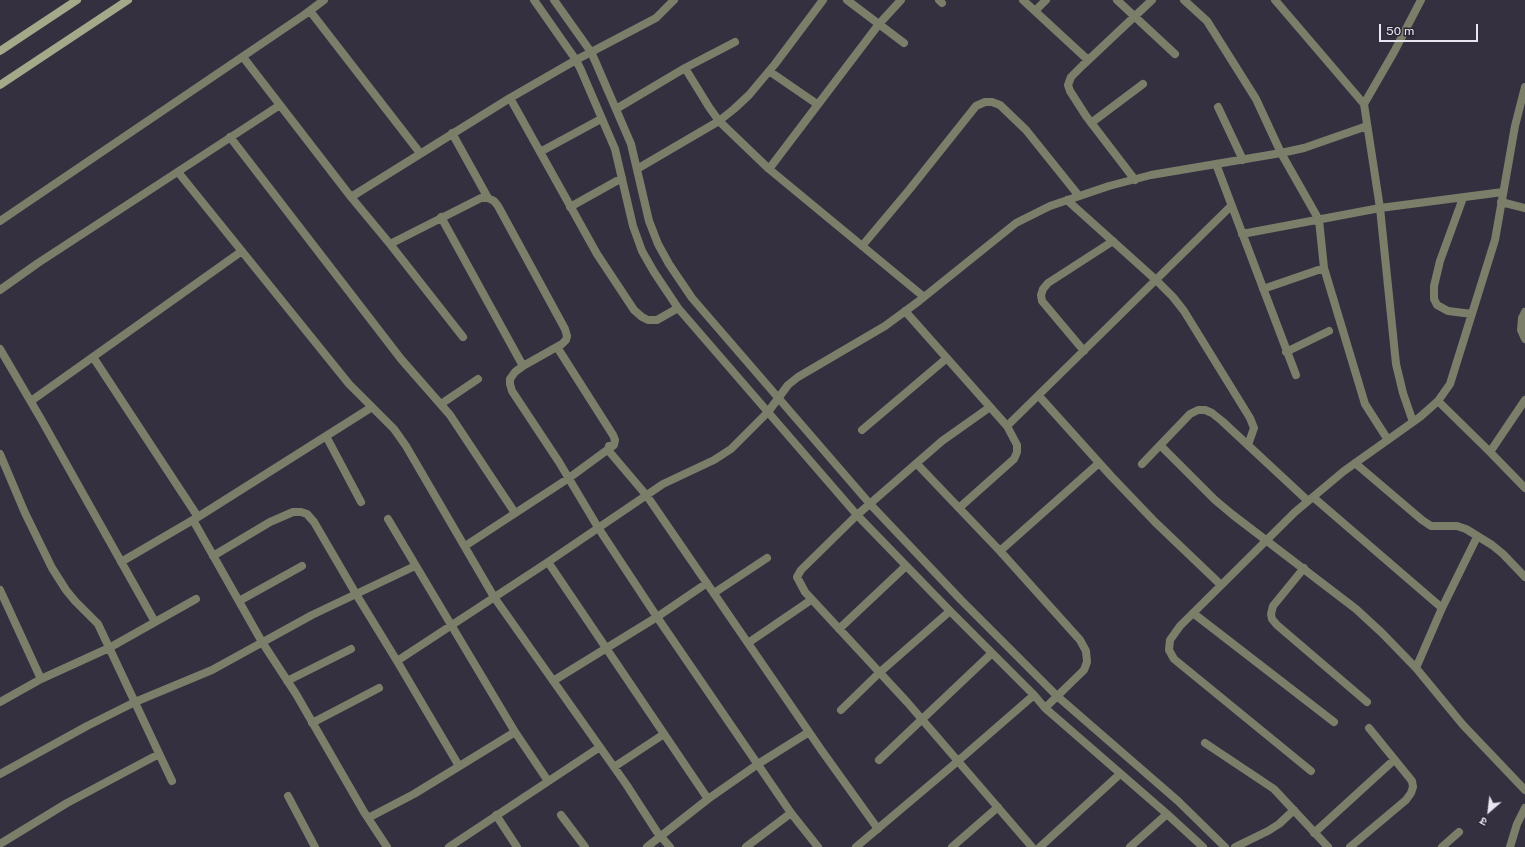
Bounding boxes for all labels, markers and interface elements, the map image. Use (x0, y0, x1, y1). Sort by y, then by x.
scale bar (1381, 16, 1480, 42)
text: 50 m (1386, 24, 1414, 38)
north arrow (1469, 791, 1509, 831)
text: उ (1478, 815, 1489, 828)

